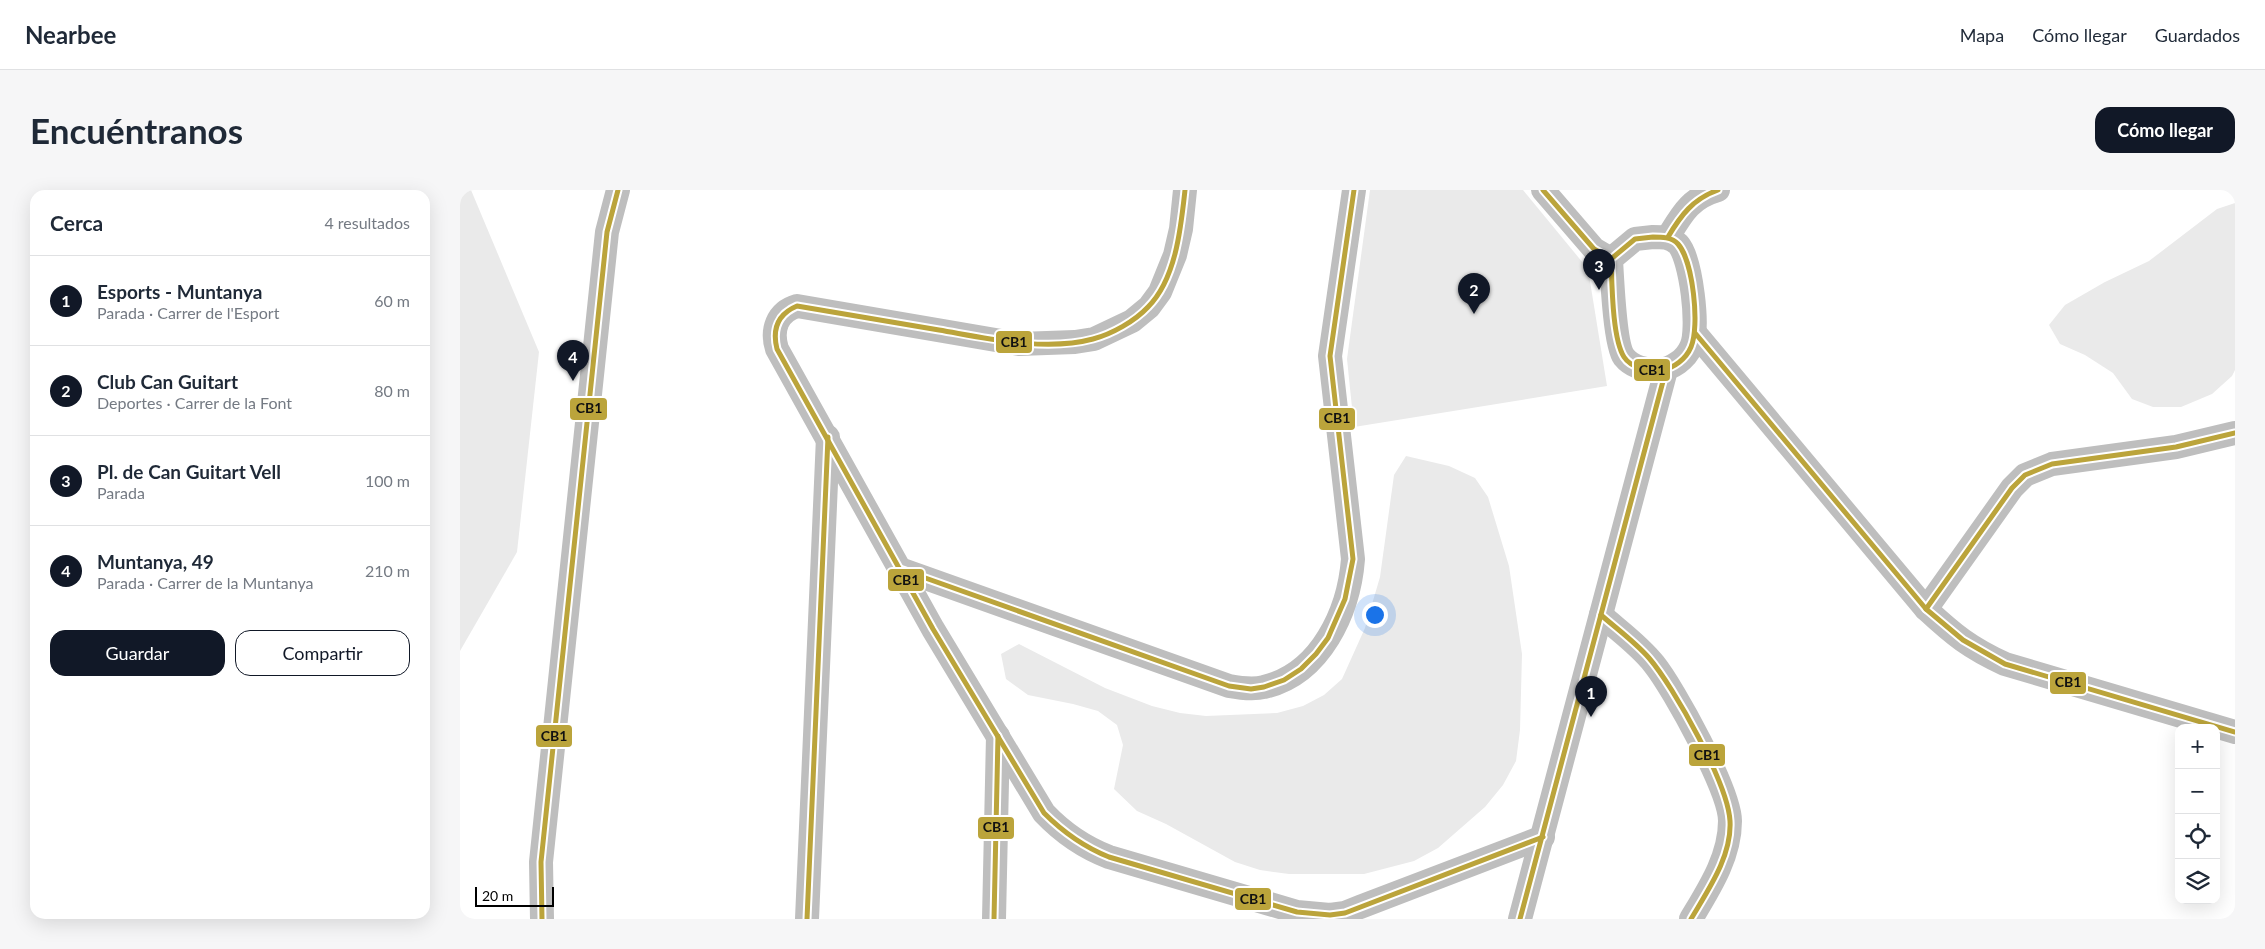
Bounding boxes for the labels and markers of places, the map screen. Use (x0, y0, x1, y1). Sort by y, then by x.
pin: 3 (1583, 249, 1615, 290)
pin: 2 (1458, 273, 1490, 314)
pin: 4 (557, 340, 589, 381)
pin: 1 (1575, 676, 1607, 717)

